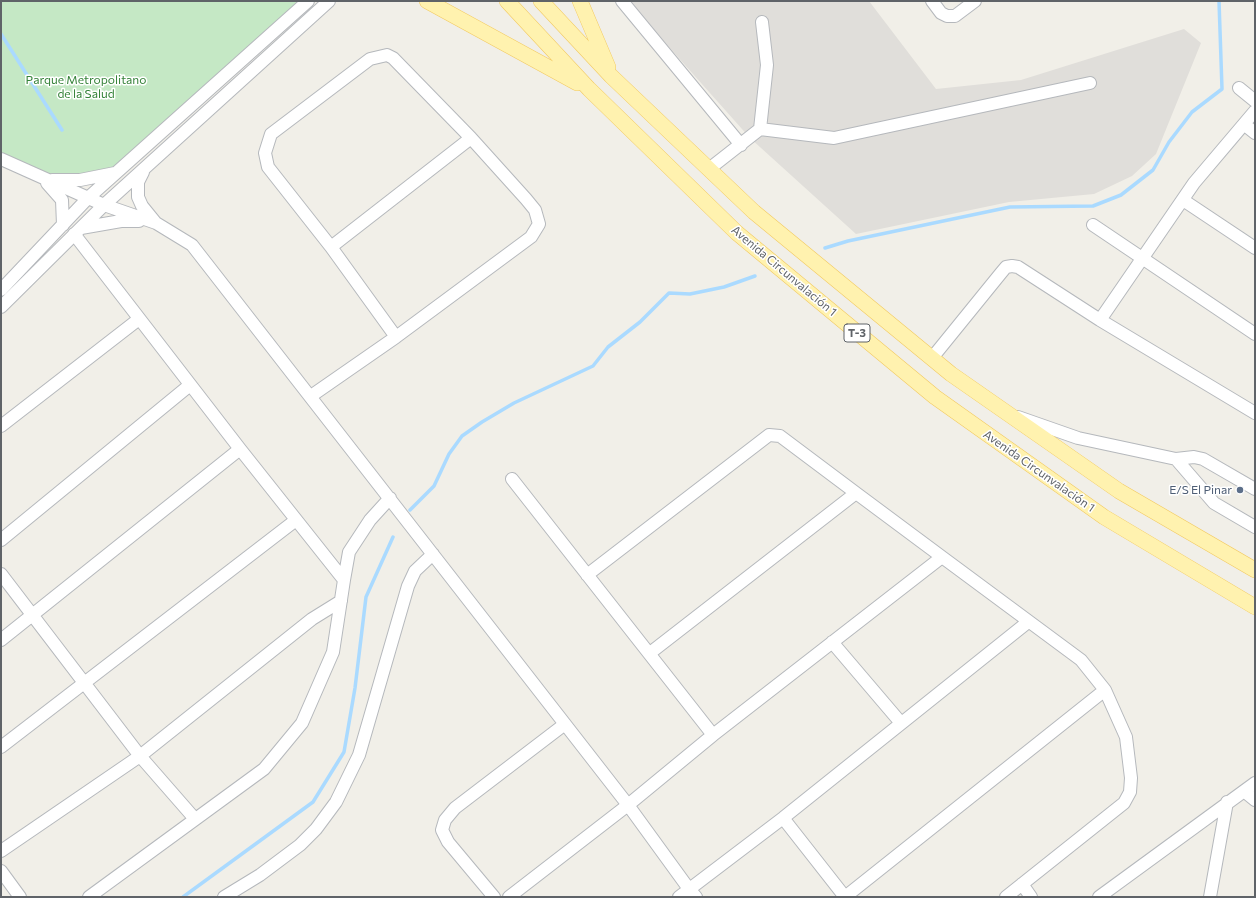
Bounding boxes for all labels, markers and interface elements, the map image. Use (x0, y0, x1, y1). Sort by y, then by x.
park label: Parque Metropolitano de la Salud (26, 73, 146, 101)
street label: Avenida Circunvalación 1 (728, 223, 840, 319)
road number: T-3 (844, 324, 870, 342)
street label: Avenida Circunvalación 1 (980, 427, 1098, 515)
place label: E/S El Pinar (1169, 483, 1232, 497)
marker: E/S El Pinar (1235, 485, 1245, 495)

